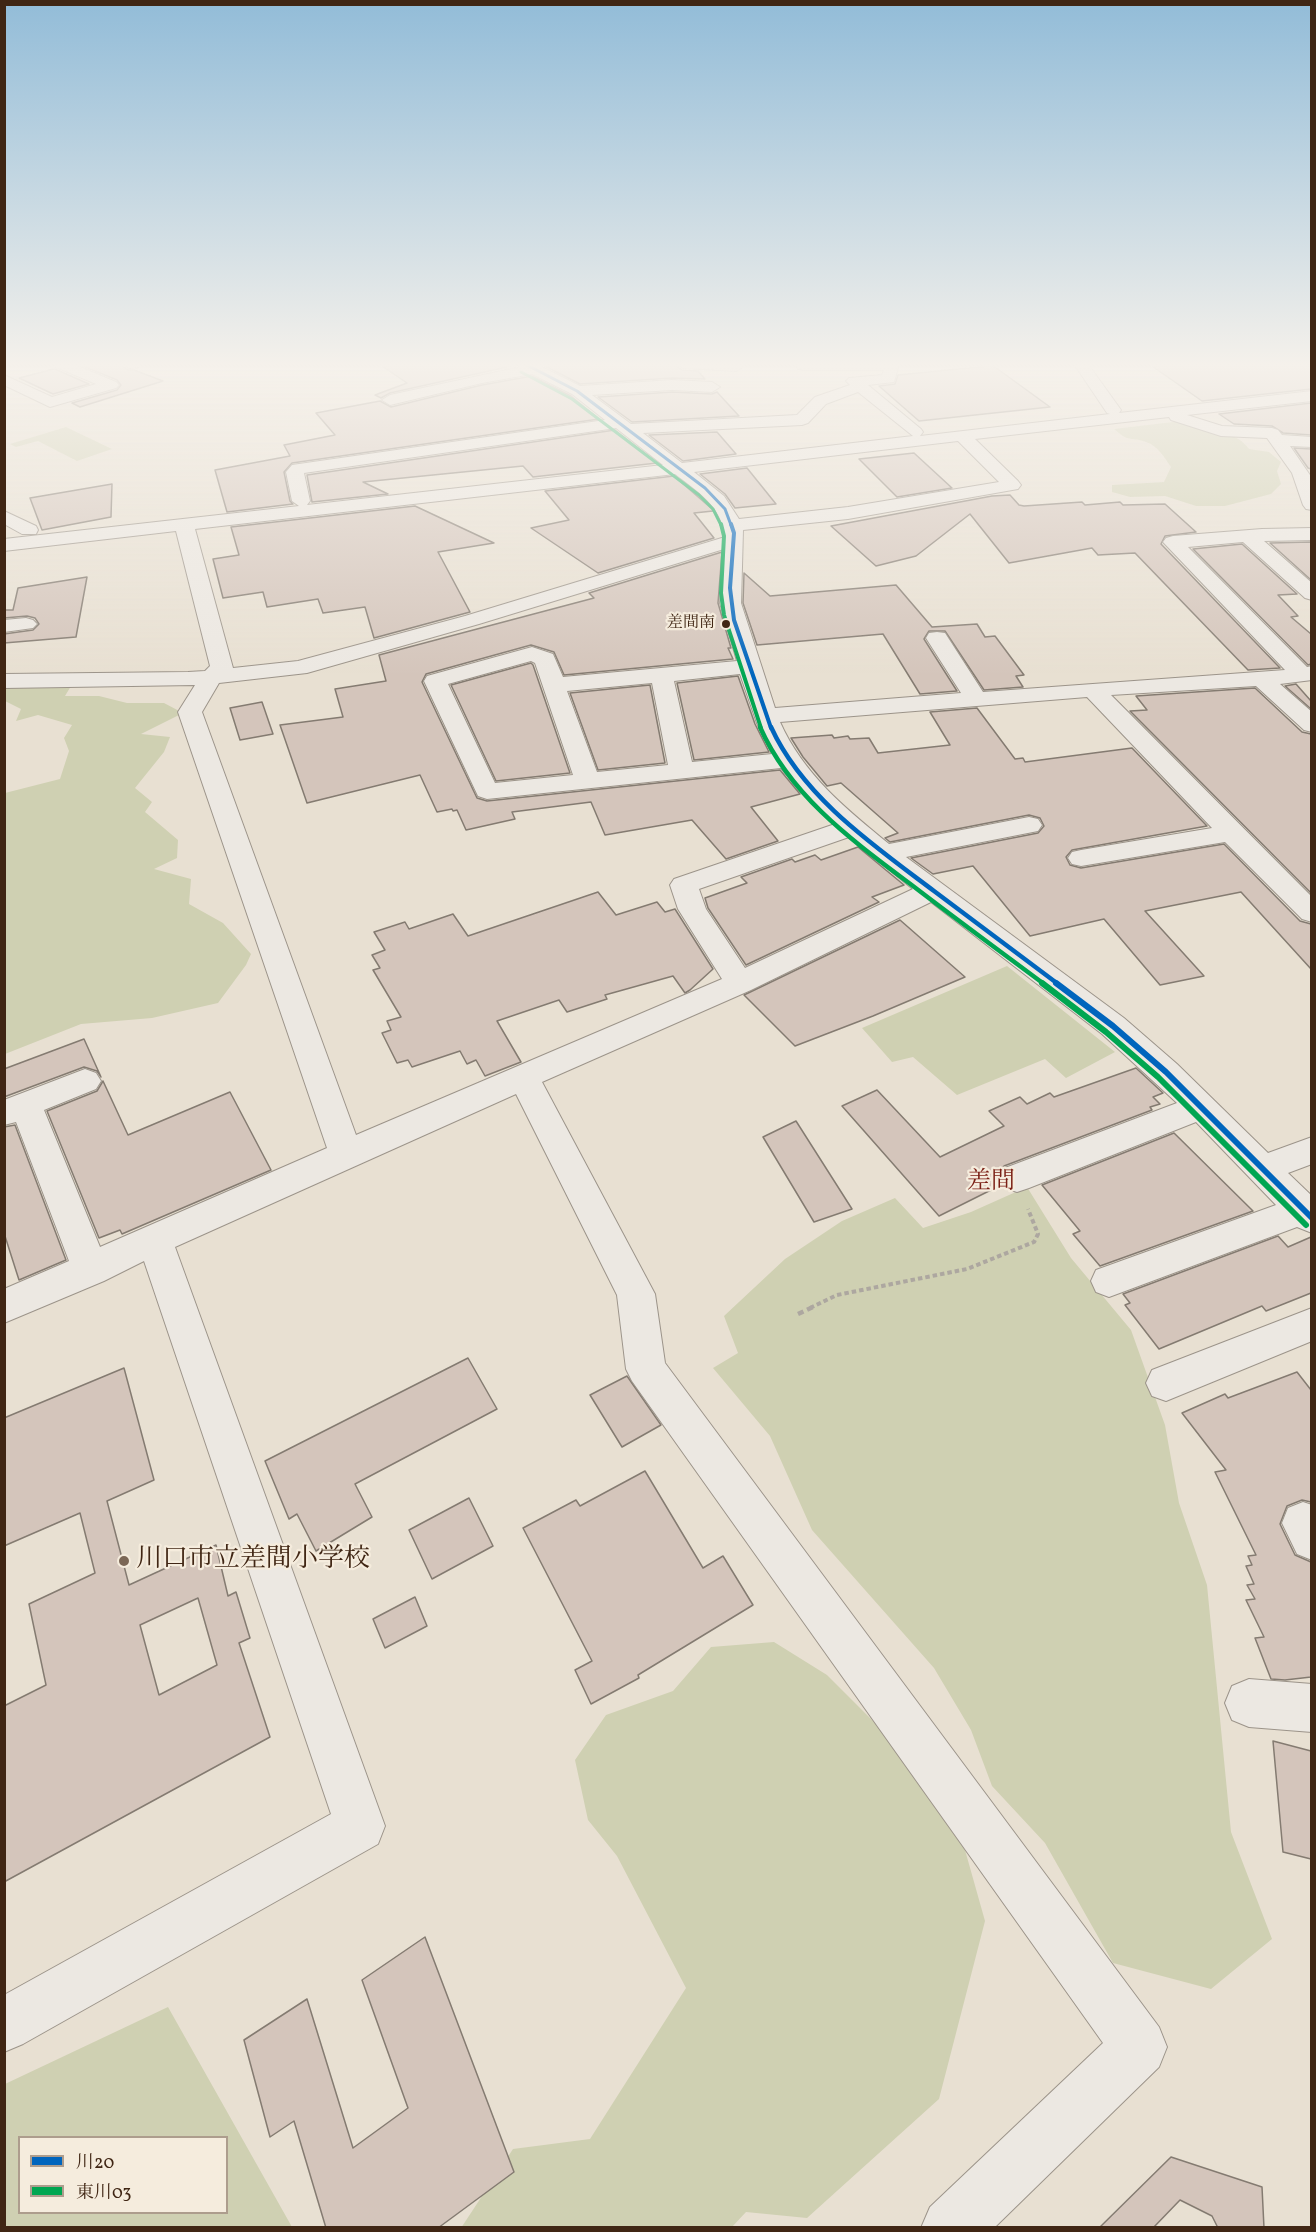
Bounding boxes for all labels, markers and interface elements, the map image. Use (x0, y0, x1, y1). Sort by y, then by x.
place label: 差間南 (667, 614, 715, 634)
marker: 差間南 (720, 618, 732, 630)
district label: 差間 (967, 1170, 1015, 1198)
place label: 川口市立差間小学校 (136, 1545, 370, 1577)
marker: 川口市立差間小学校 (117, 1554, 131, 1568)
legend (18, 2136, 228, 2214)
text: 川20 (76, 2151, 114, 2176)
text: 東川03 (76, 2181, 132, 2206)

